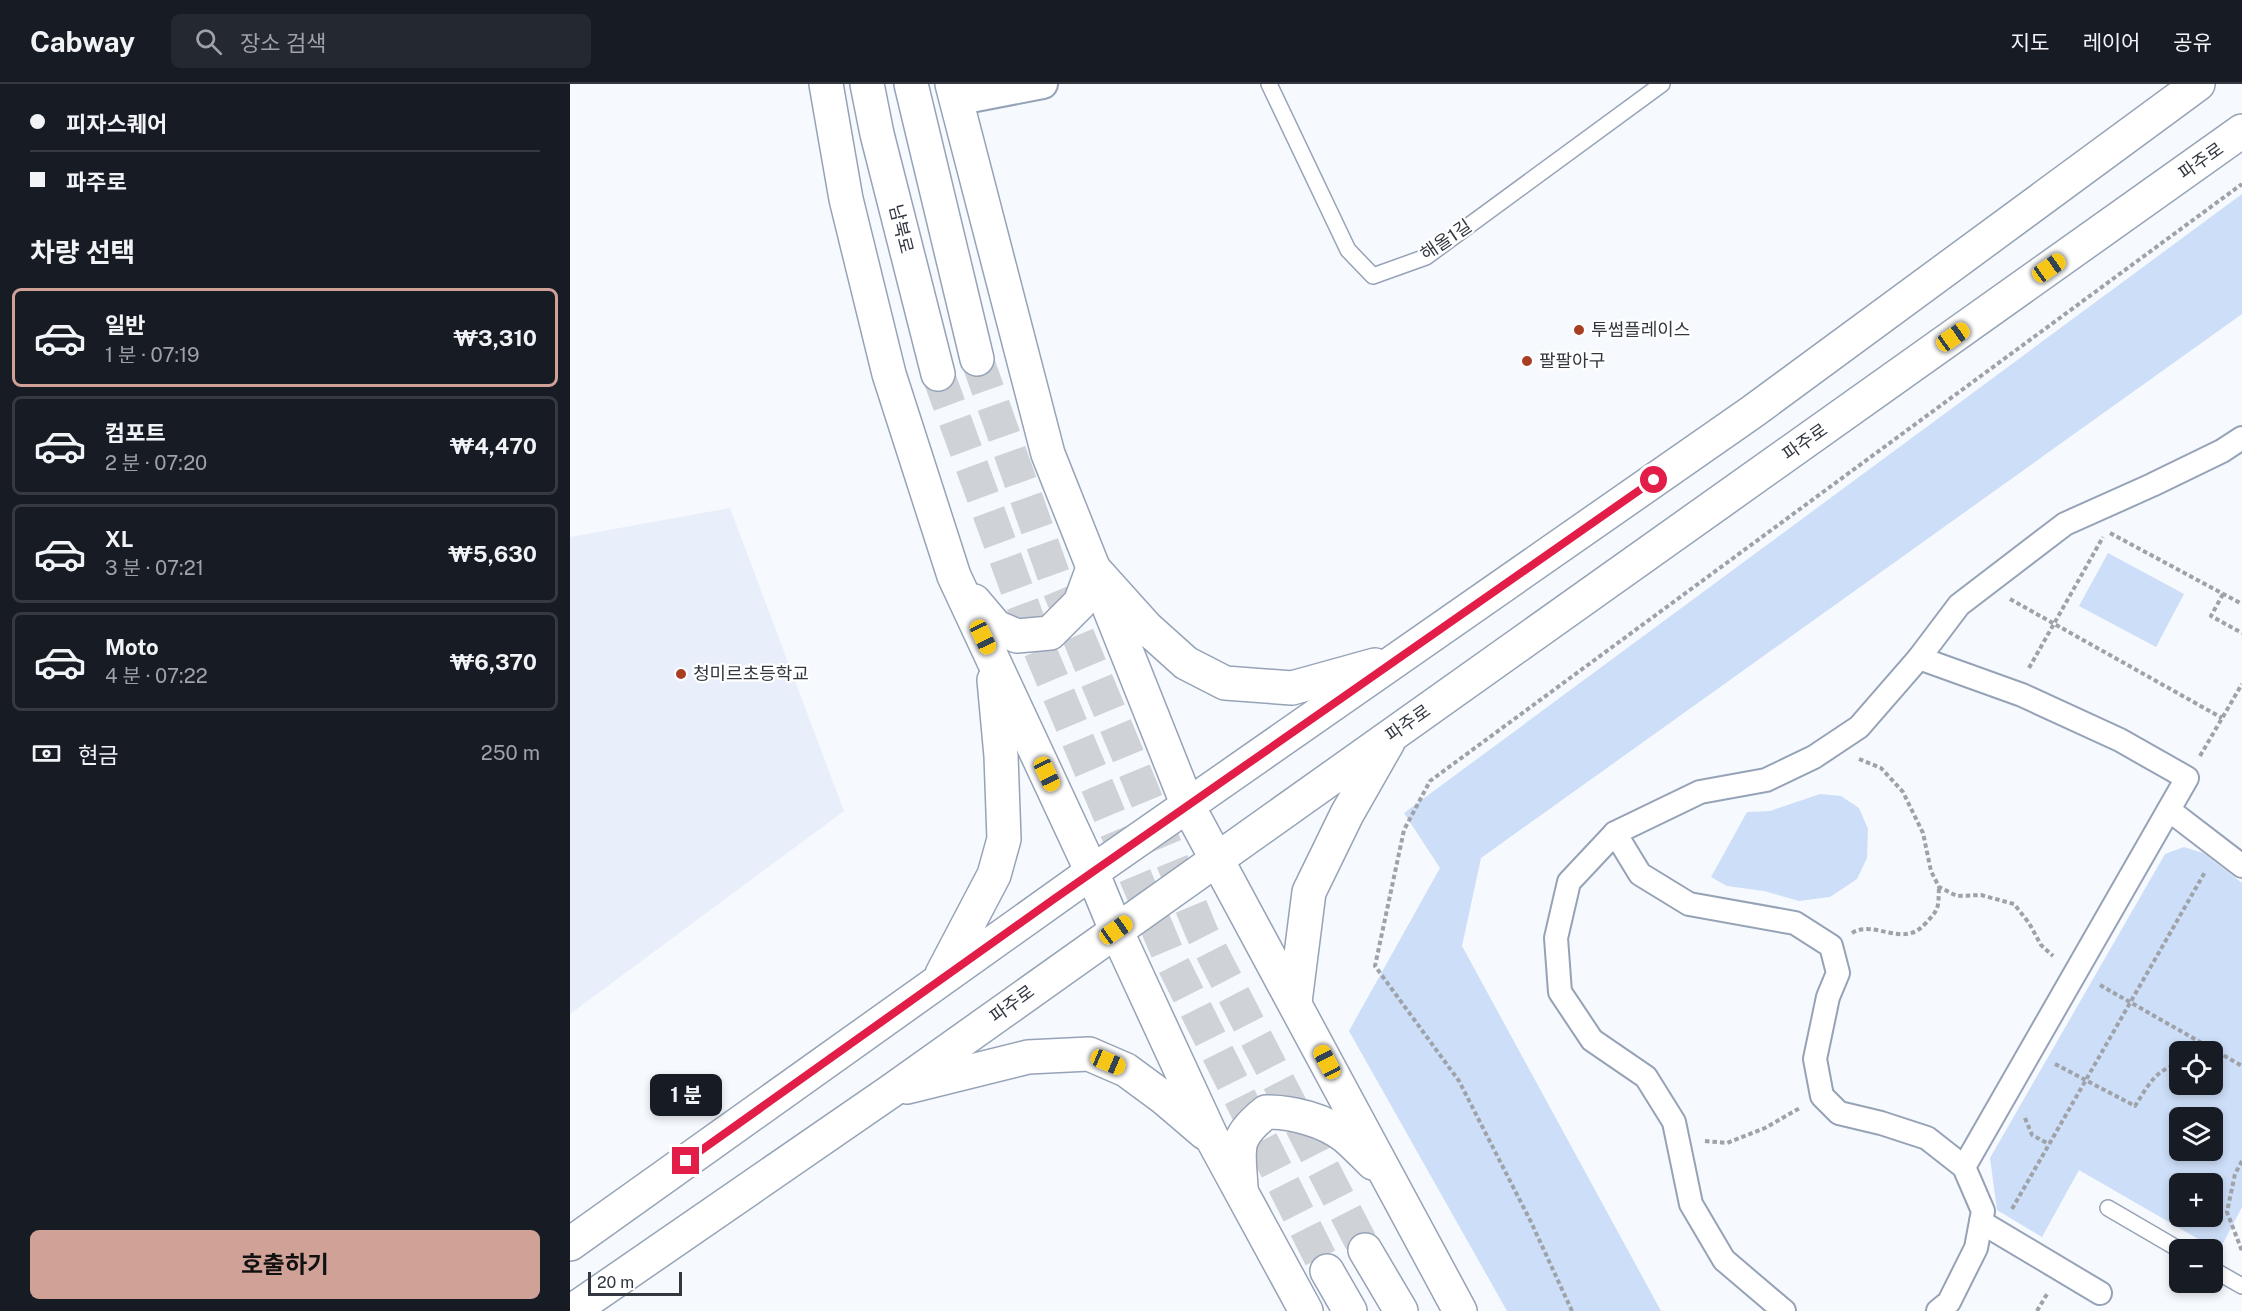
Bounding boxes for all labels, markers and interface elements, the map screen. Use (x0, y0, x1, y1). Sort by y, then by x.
search box (171, 14, 591, 68)
text: Cabway (30, 25, 135, 58)
icon: search (192, 25, 225, 58)
text: 장소 검색 (240, 30, 326, 56)
text: 지도 (2011, 30, 2049, 55)
text: 레이어 (2082, 30, 2140, 55)
text: 공유 (2173, 30, 2212, 55)
text: 피자스퀘어 (66, 111, 167, 137)
street label: 파주로 (2174, 138, 2227, 183)
text: 파주로 (66, 169, 127, 195)
street label: 남북로 (885, 202, 918, 256)
street label: 해올1길 (1416, 215, 1475, 264)
text: 차량 선택 (30, 236, 135, 268)
car (2029, 250, 2069, 286)
icon: car (33, 311, 87, 365)
text: 일반 (105, 312, 145, 338)
place label: 투썸플레이스 (1591, 319, 1690, 340)
car (1933, 319, 1973, 355)
marker: 투썸플레이스 (1572, 323, 1586, 337)
text: ₩3,310 (453, 325, 537, 351)
text: 1 분 · 07:19 (105, 343, 200, 367)
place label: 팔팔아구 (1539, 350, 1605, 371)
marker: 팔팔아구 (1520, 354, 1534, 368)
icon: car (33, 419, 87, 473)
street label: 파주로 (1778, 419, 1831, 464)
text: 컴포트 (105, 420, 166, 446)
text: ₩4,470 (450, 433, 537, 459)
text: 2 분 · 07:20 (105, 451, 207, 475)
route start (1640, 466, 1667, 493)
text: XL (105, 526, 133, 552)
icon: car (33, 527, 87, 581)
text: ₩5,630 (448, 541, 537, 567)
text: 3 분 · 07:21 (105, 556, 204, 580)
car (967, 617, 999, 657)
text: Moto (105, 634, 159, 660)
icon: car (33, 635, 87, 689)
text: ₩6,370 (450, 649, 537, 675)
place label: 청미르초등학교 (693, 663, 809, 684)
text: 4 분 · 07:22 (105, 664, 208, 688)
marker: 청미르초등학교 (674, 667, 688, 681)
street label: 파주로 (1381, 700, 1434, 745)
icon: cash (30, 737, 63, 770)
text: 250 m (481, 741, 540, 765)
text: 현금 (78, 742, 118, 768)
car (1031, 754, 1063, 794)
car (1096, 912, 1136, 948)
street label: 파주로 (985, 980, 1038, 1027)
map controls (2169, 1041, 2223, 1293)
button: locate (2169, 1041, 2223, 1095)
car (1311, 1042, 1343, 1082)
car (1088, 1047, 1128, 1077)
callout: 1 분 (650, 1074, 722, 1116)
text: 1 분 (670, 1083, 702, 1107)
button: layers (2169, 1107, 2223, 1161)
route end (672, 1147, 699, 1174)
button: + (2169, 1173, 2223, 1227)
button: 호출하기 (30, 1230, 540, 1299)
button: − (2169, 1239, 2223, 1293)
scale bar (588, 1269, 682, 1296)
text: 20 m (597, 1273, 634, 1292)

